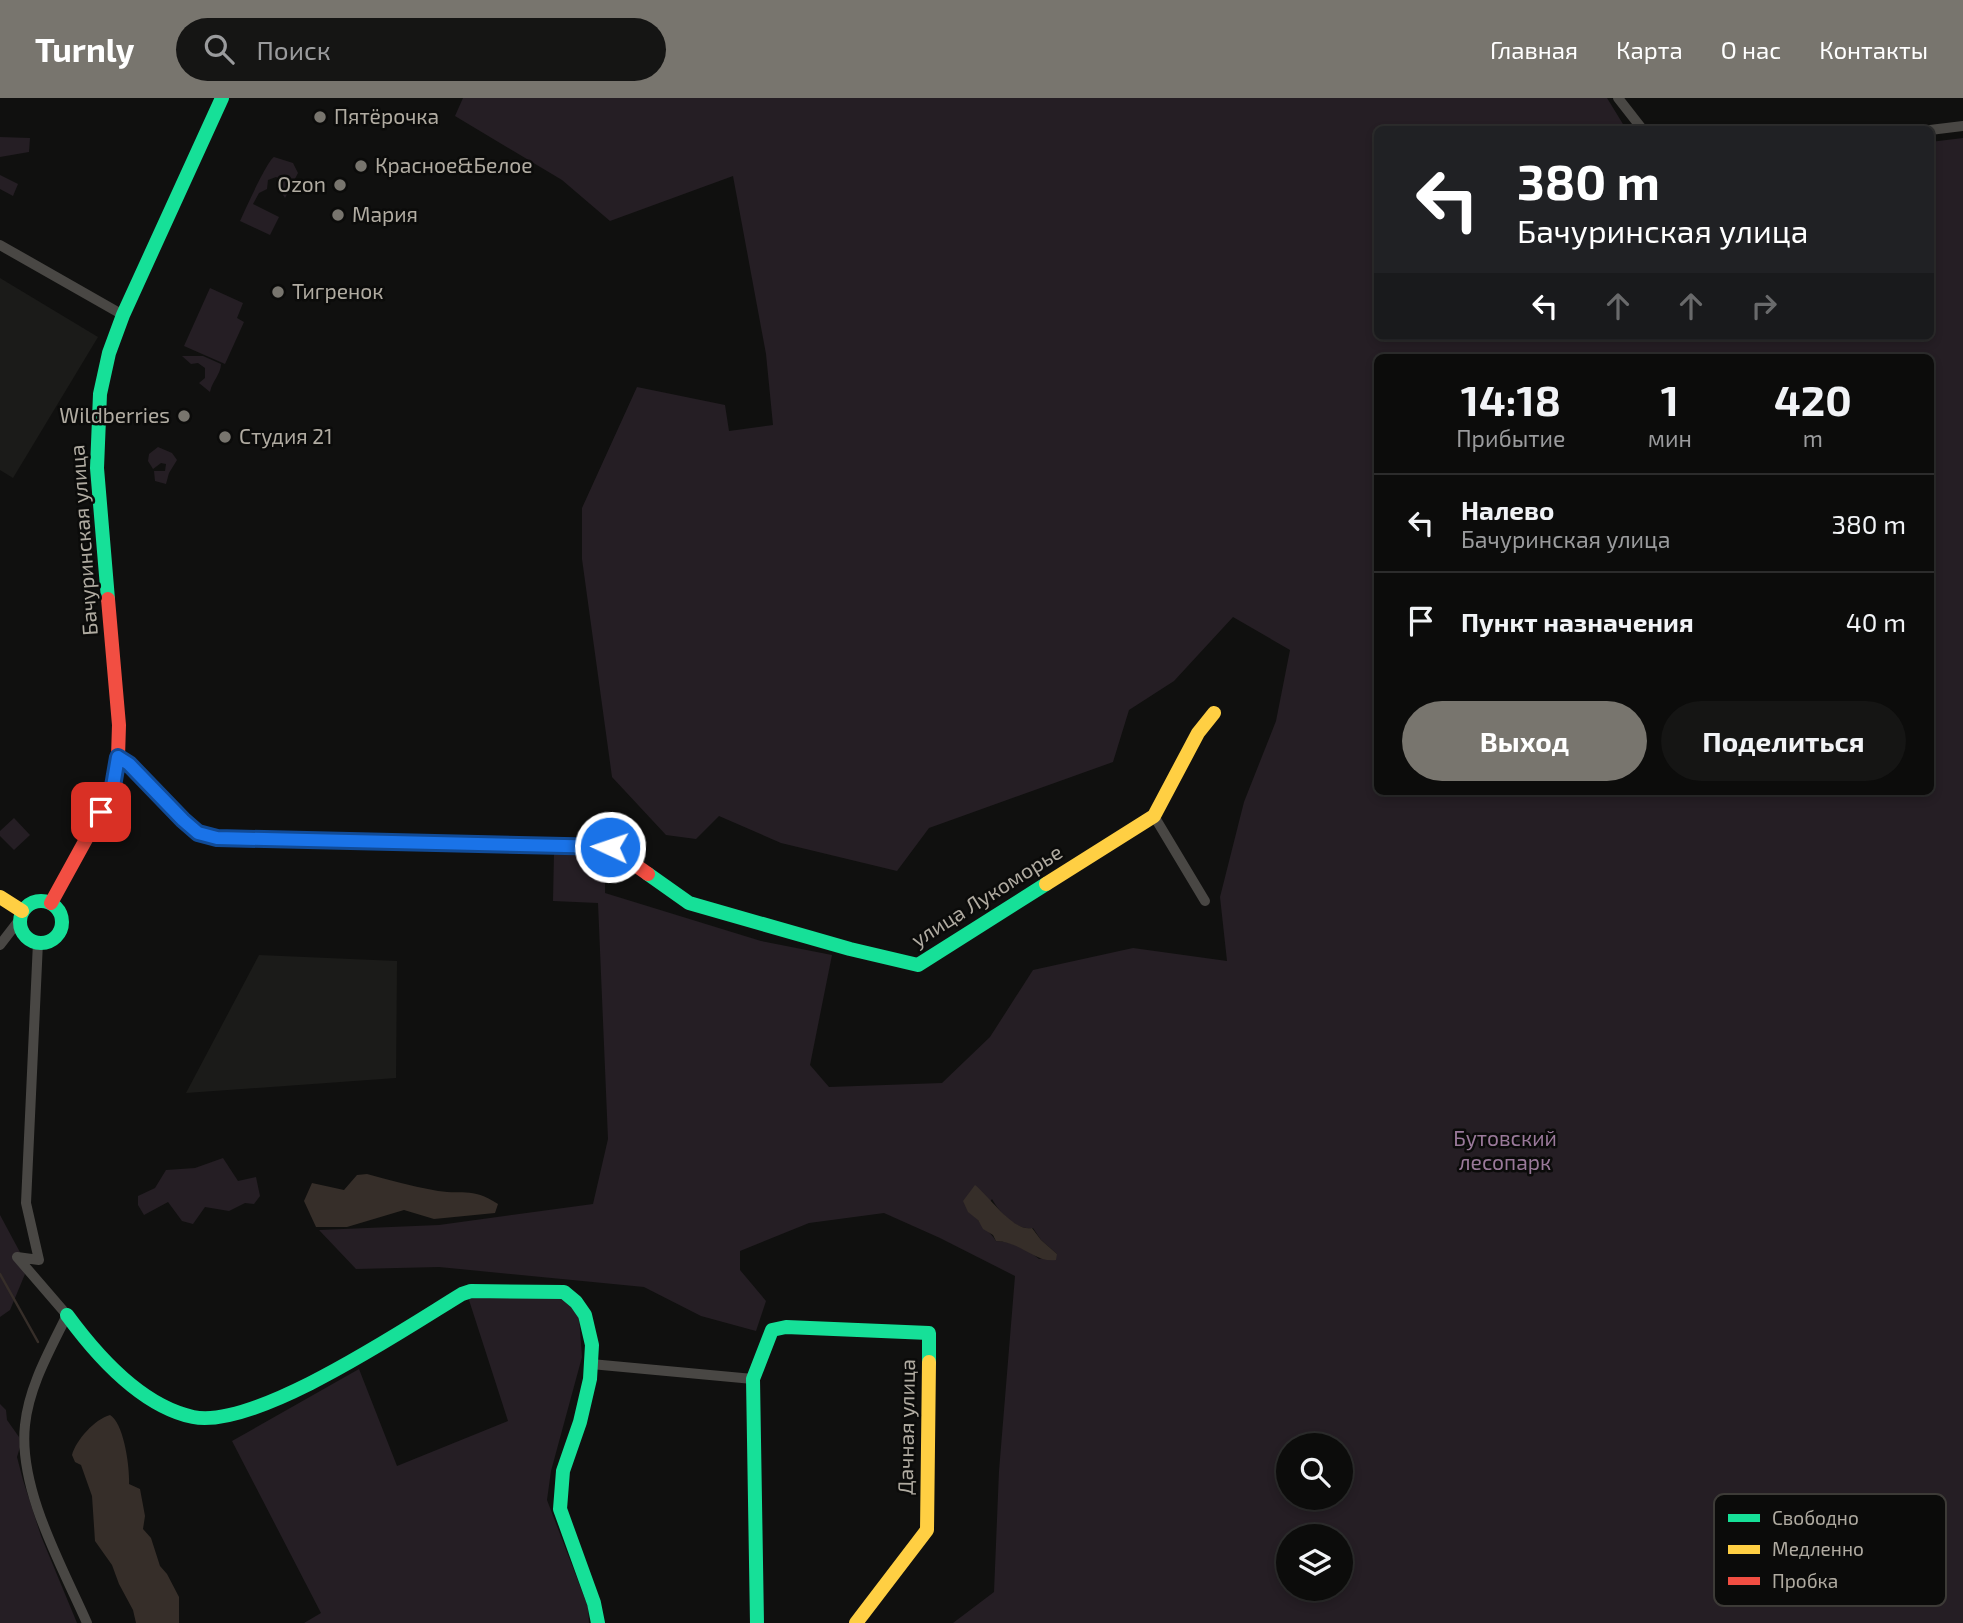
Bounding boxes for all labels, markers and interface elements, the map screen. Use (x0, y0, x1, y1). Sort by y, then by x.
search box (176, 18, 666, 81)
text: Turnly (35, 29, 134, 69)
icon: search (200, 30, 238, 68)
text: Поиск (256, 34, 331, 65)
text: Главная (1490, 35, 1578, 64)
text: Карта (1616, 35, 1683, 64)
text: О нас (1721, 35, 1781, 64)
text: Контакты (1819, 35, 1928, 64)
place label: Пятёрочка (334, 103, 439, 128)
marker: Пятёрочка (312, 109, 328, 125)
text: 380 m (1517, 151, 1660, 210)
place label: Красное&Белое (375, 152, 533, 177)
icon: left (1402, 154, 1493, 245)
marker: Красное&Белое (353, 158, 369, 174)
place label: Ozon (277, 171, 326, 196)
marker: Ozon (332, 177, 348, 193)
place label: Мария (352, 201, 418, 226)
marker: Мария (330, 207, 346, 223)
text: Бачуринская улица (1517, 211, 1808, 249)
place label: Тигренок (292, 278, 383, 303)
marker: Тигренок (270, 284, 286, 300)
icon: left (1526, 287, 1564, 325)
icon: ahead (1599, 287, 1637, 325)
icon: ahead (1672, 287, 1710, 325)
icon: right (1745, 287, 1783, 325)
text: 14:18 (1461, 374, 1561, 424)
text: 1 (1661, 374, 1679, 424)
text: 420 (1774, 374, 1852, 424)
place label: Wildberries (59, 402, 170, 427)
marker: Wildberries (176, 408, 192, 424)
place label: Студия 21 (239, 423, 333, 449)
text: Прибытие (1456, 424, 1566, 452)
text: мин (1648, 424, 1692, 452)
text: m (1803, 424, 1823, 452)
marker: Студия 21 (217, 429, 233, 445)
street label: Бачуринская улица (63, 444, 103, 636)
text: Налево (1461, 494, 1554, 525)
icon: left (1402, 504, 1440, 542)
text: 380 m (1832, 508, 1906, 539)
text: Бачуринская улица (1461, 525, 1670, 553)
icon: arrive (1402, 602, 1440, 640)
text: Пункт назначения (1461, 606, 1694, 637)
text: 40 m (1846, 606, 1906, 637)
button: Выход (1402, 701, 1647, 781)
button: Поделиться (1661, 701, 1906, 781)
pin (71, 782, 131, 842)
icon: arrive (82, 793, 120, 831)
position arrow (573, 810, 647, 884)
street label: улица Лукоморье (906, 838, 1067, 952)
park label: Бутовский лесопарк (1453, 1125, 1557, 1174)
street label: Дачная улица (892, 1359, 920, 1495)
map controls (1276, 1433, 1353, 1601)
button: search (1276, 1433, 1353, 1510)
legend (1714, 1494, 1946, 1606)
text: Свободно (1772, 1506, 1859, 1529)
button: layers (1276, 1524, 1353, 1601)
text: Медленно (1772, 1537, 1864, 1560)
text: Пробка (1772, 1569, 1838, 1592)

